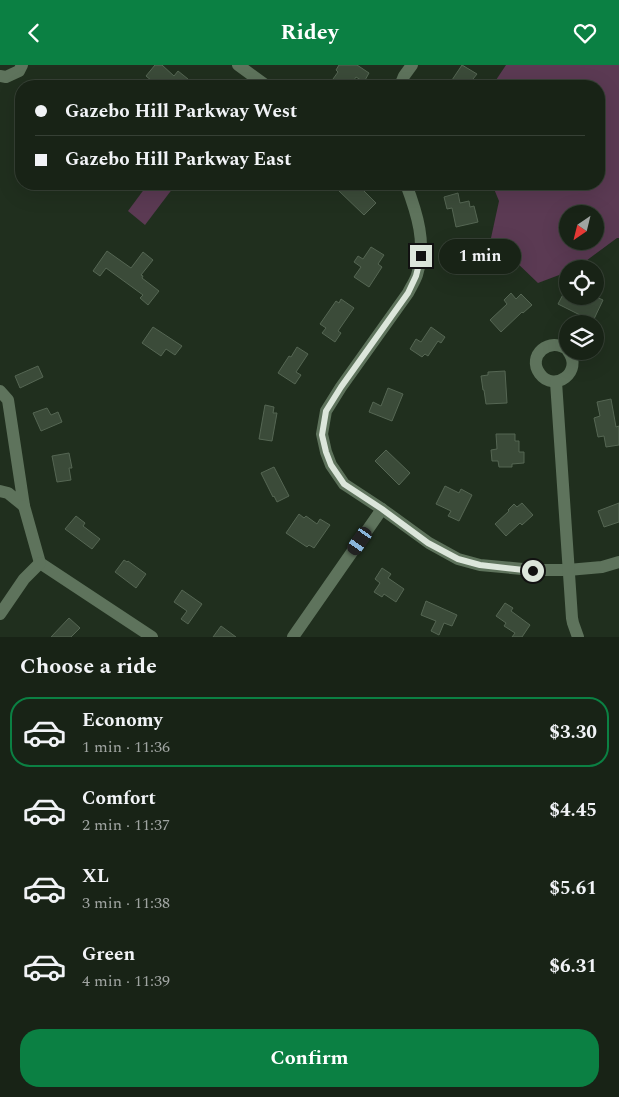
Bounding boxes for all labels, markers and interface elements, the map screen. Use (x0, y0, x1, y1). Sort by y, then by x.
text: Ridey (281, 16, 338, 49)
icon: back (20, 19, 48, 47)
icon: heart (571, 19, 599, 47)
text: Gazebo Hill Parkway West (65, 97, 297, 126)
text: Gazebo Hill Parkway East (65, 145, 291, 174)
north arrow (559, 205, 604, 250)
map controls (559, 205, 604, 360)
callout: 1 min (438, 239, 521, 273)
text: 1 min (459, 244, 501, 268)
route end (410, 245, 432, 267)
button: locate (559, 260, 604, 305)
button: layers (559, 315, 604, 360)
car (345, 524, 374, 558)
route start (522, 560, 544, 582)
text: Choose a ride (20, 650, 157, 683)
text: Economy (82, 706, 163, 735)
icon: car (22, 710, 67, 755)
text: $3.30 (549, 718, 597, 747)
text: 1 min · 11:36 (82, 735, 170, 759)
text: Comfort (82, 784, 156, 813)
icon: car (22, 788, 67, 833)
text: $4.45 (549, 796, 597, 825)
text: 2 min · 11:37 (82, 813, 170, 837)
text: XL (82, 862, 109, 891)
icon: car (22, 866, 67, 911)
text: $5.61 (549, 874, 597, 903)
text: 3 min · 11:38 (82, 891, 170, 915)
text: Green (82, 940, 135, 969)
icon: car (22, 944, 67, 989)
text: $6.31 (549, 952, 597, 981)
text: 4 min · 11:39 (82, 969, 170, 993)
button: Confirm (20, 1029, 599, 1087)

